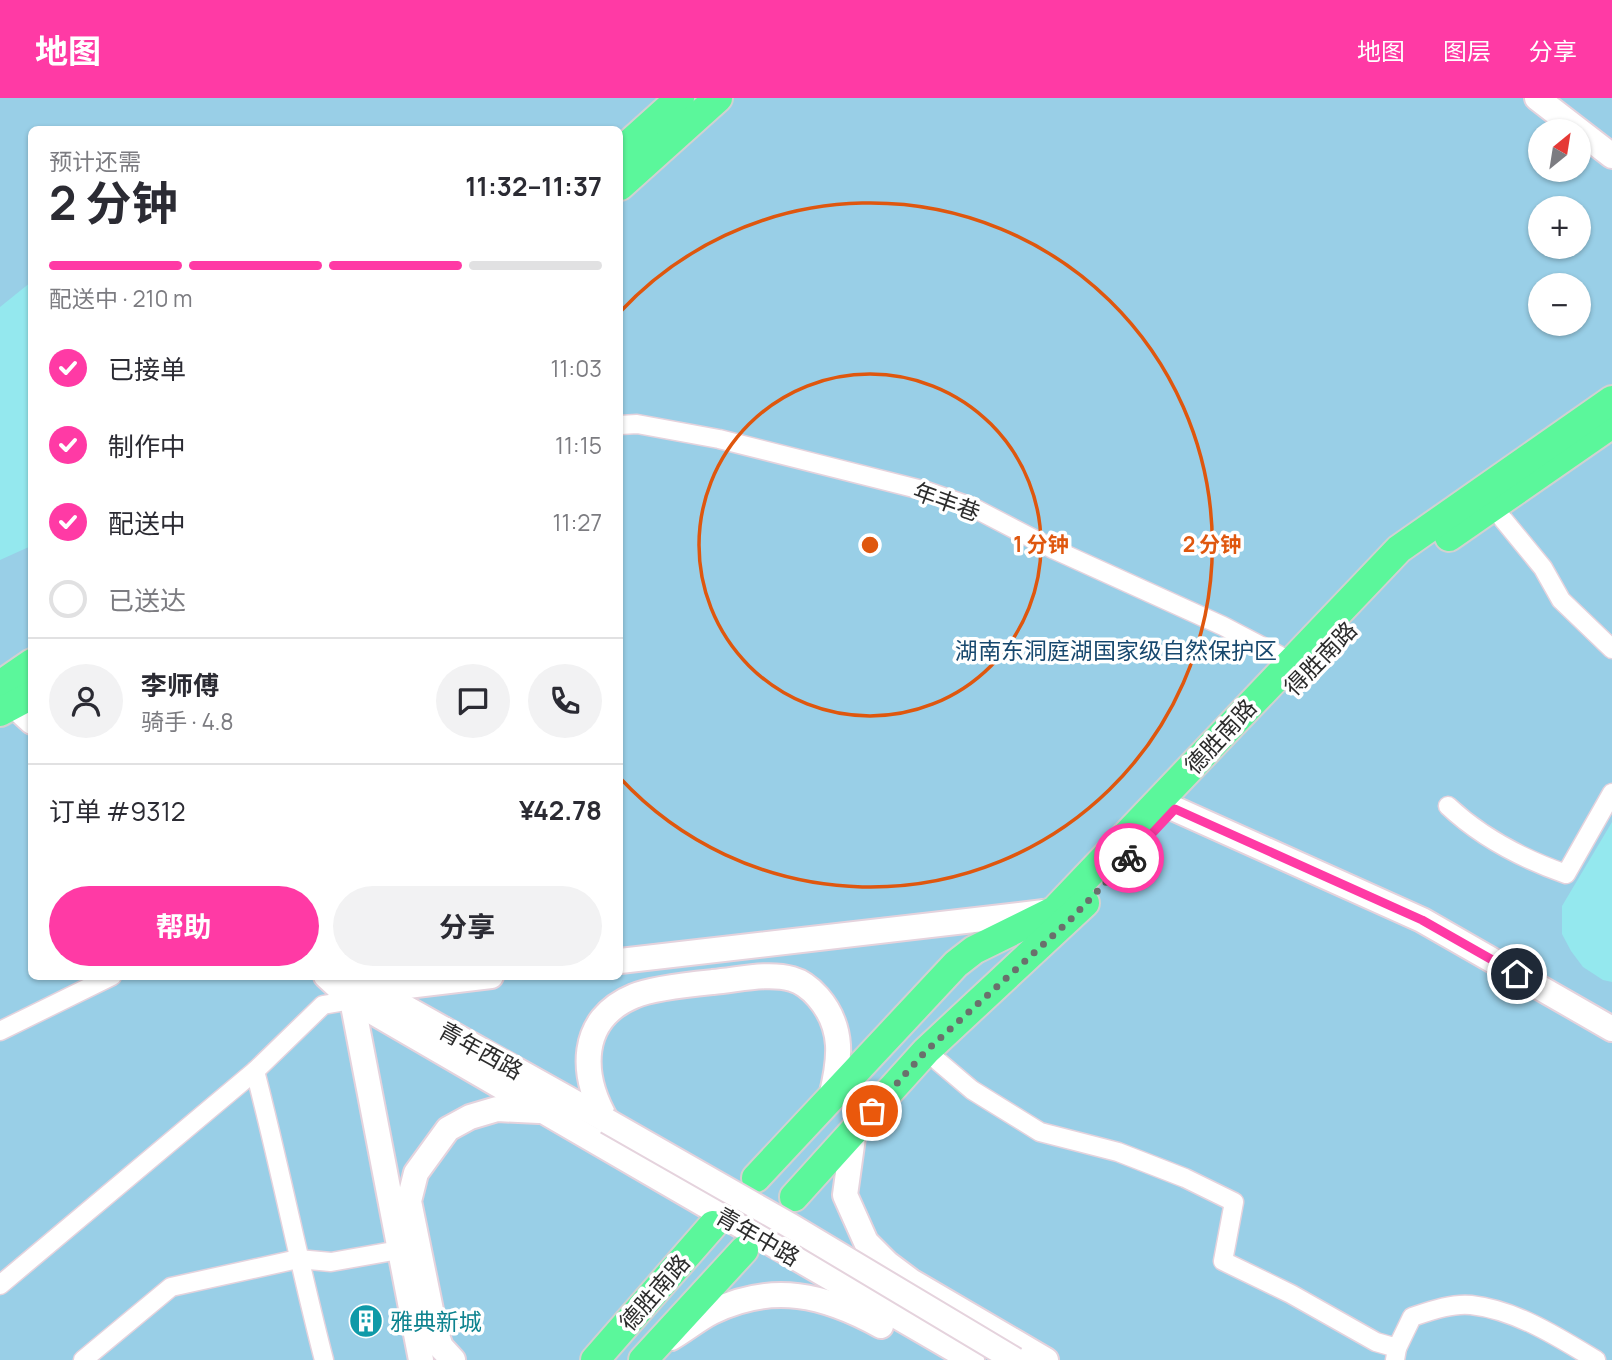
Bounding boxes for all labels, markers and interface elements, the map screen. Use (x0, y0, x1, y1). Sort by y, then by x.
text: 地图 (35, 28, 101, 73)
text: 地图 (1357, 34, 1405, 67)
text: 图层 (1443, 34, 1491, 67)
text: 分享 (1529, 34, 1577, 67)
north arrow (1528, 119, 1591, 182)
map controls (1528, 119, 1591, 336)
text: 预计还需 (49, 145, 141, 177)
text: 11:32–11:37 (465, 168, 602, 204)
text: 2 分钟 (49, 171, 178, 234)
button: + (1528, 196, 1591, 259)
button: − (1528, 273, 1591, 336)
text: 配送中 · 210 m (49, 282, 193, 314)
icon: check (49, 349, 87, 387)
text: 已接单 (108, 351, 186, 387)
text: 11:03 (550, 352, 602, 384)
icon: check (49, 426, 87, 464)
text: 制作中 (108, 428, 186, 464)
text: 11:15 (555, 429, 602, 461)
street label: 年丰巷 (909, 474, 985, 528)
icon: check (49, 503, 87, 541)
text: 配送中 (108, 505, 186, 541)
text: 11:27 (553, 506, 602, 538)
text: 1 分钟 (1013, 530, 1069, 558)
text: 2 分钟 (1183, 530, 1241, 558)
centre of rings (858, 533, 882, 557)
text: 已送达 (108, 582, 186, 618)
street label: 得胜南路 (1277, 614, 1363, 702)
park label: 湖南东洞庭湖国家级自然保护区 (955, 634, 1277, 666)
button: person (49, 664, 123, 738)
button: chat (436, 664, 510, 738)
button: phone (528, 664, 602, 738)
text: 李师傅 (141, 667, 219, 703)
street label: 德胜南路 (1177, 691, 1263, 781)
text: 骑手 · 4.8 (141, 705, 234, 737)
text: ¥42.78 (519, 792, 602, 828)
text: 订单 #9312 (49, 793, 186, 829)
courier (1094, 823, 1164, 893)
icon: bike (1110, 839, 1148, 877)
button: 帮助 (49, 886, 319, 966)
button: 分享 (333, 886, 602, 966)
pin (1487, 944, 1547, 1004)
icon: home (1498, 955, 1536, 993)
street label: 青年西路 (433, 1014, 529, 1086)
pin (842, 1081, 902, 1141)
icon: bag (853, 1092, 891, 1130)
street label: 青年中路 (710, 1199, 806, 1273)
street label: 德胜南路 (612, 1247, 696, 1337)
building icon: 雅典新城 (347, 1302, 385, 1340)
place label: 雅典新城 (390, 1305, 482, 1337)

